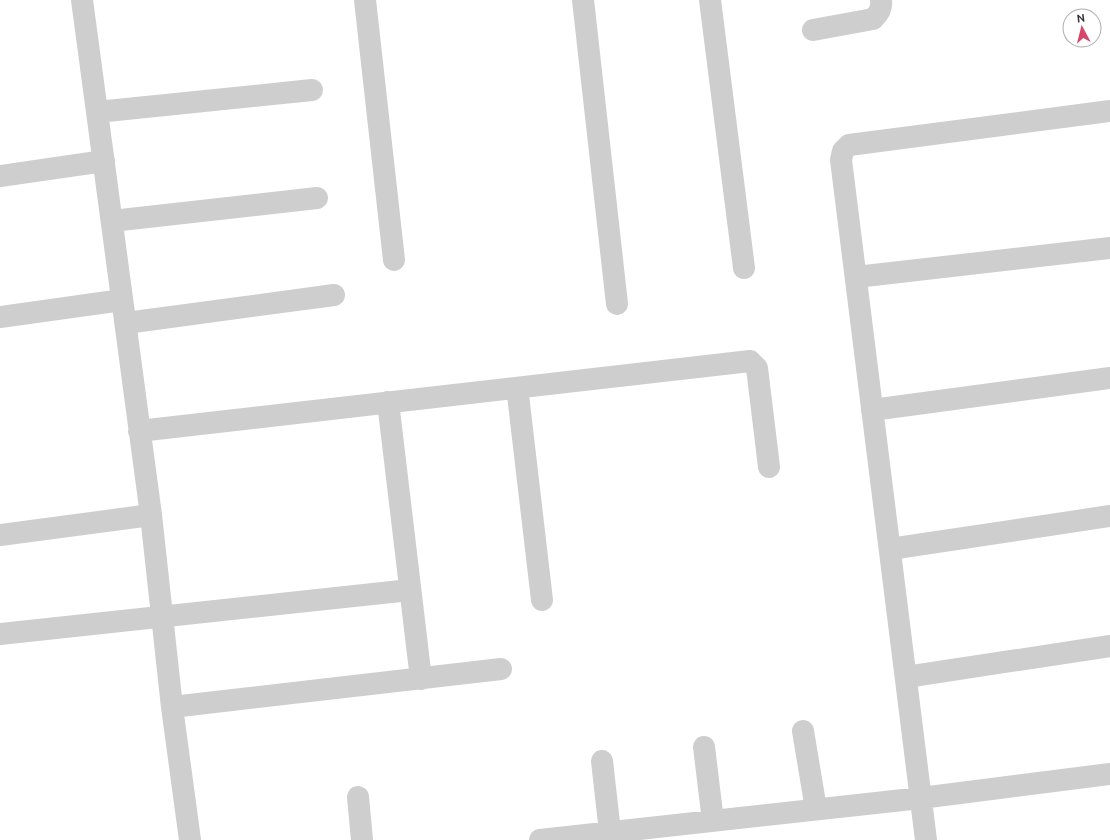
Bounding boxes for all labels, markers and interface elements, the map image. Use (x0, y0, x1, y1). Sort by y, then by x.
north arrow (1062, 8, 1102, 48)
text: N (1076, 12, 1086, 25)

